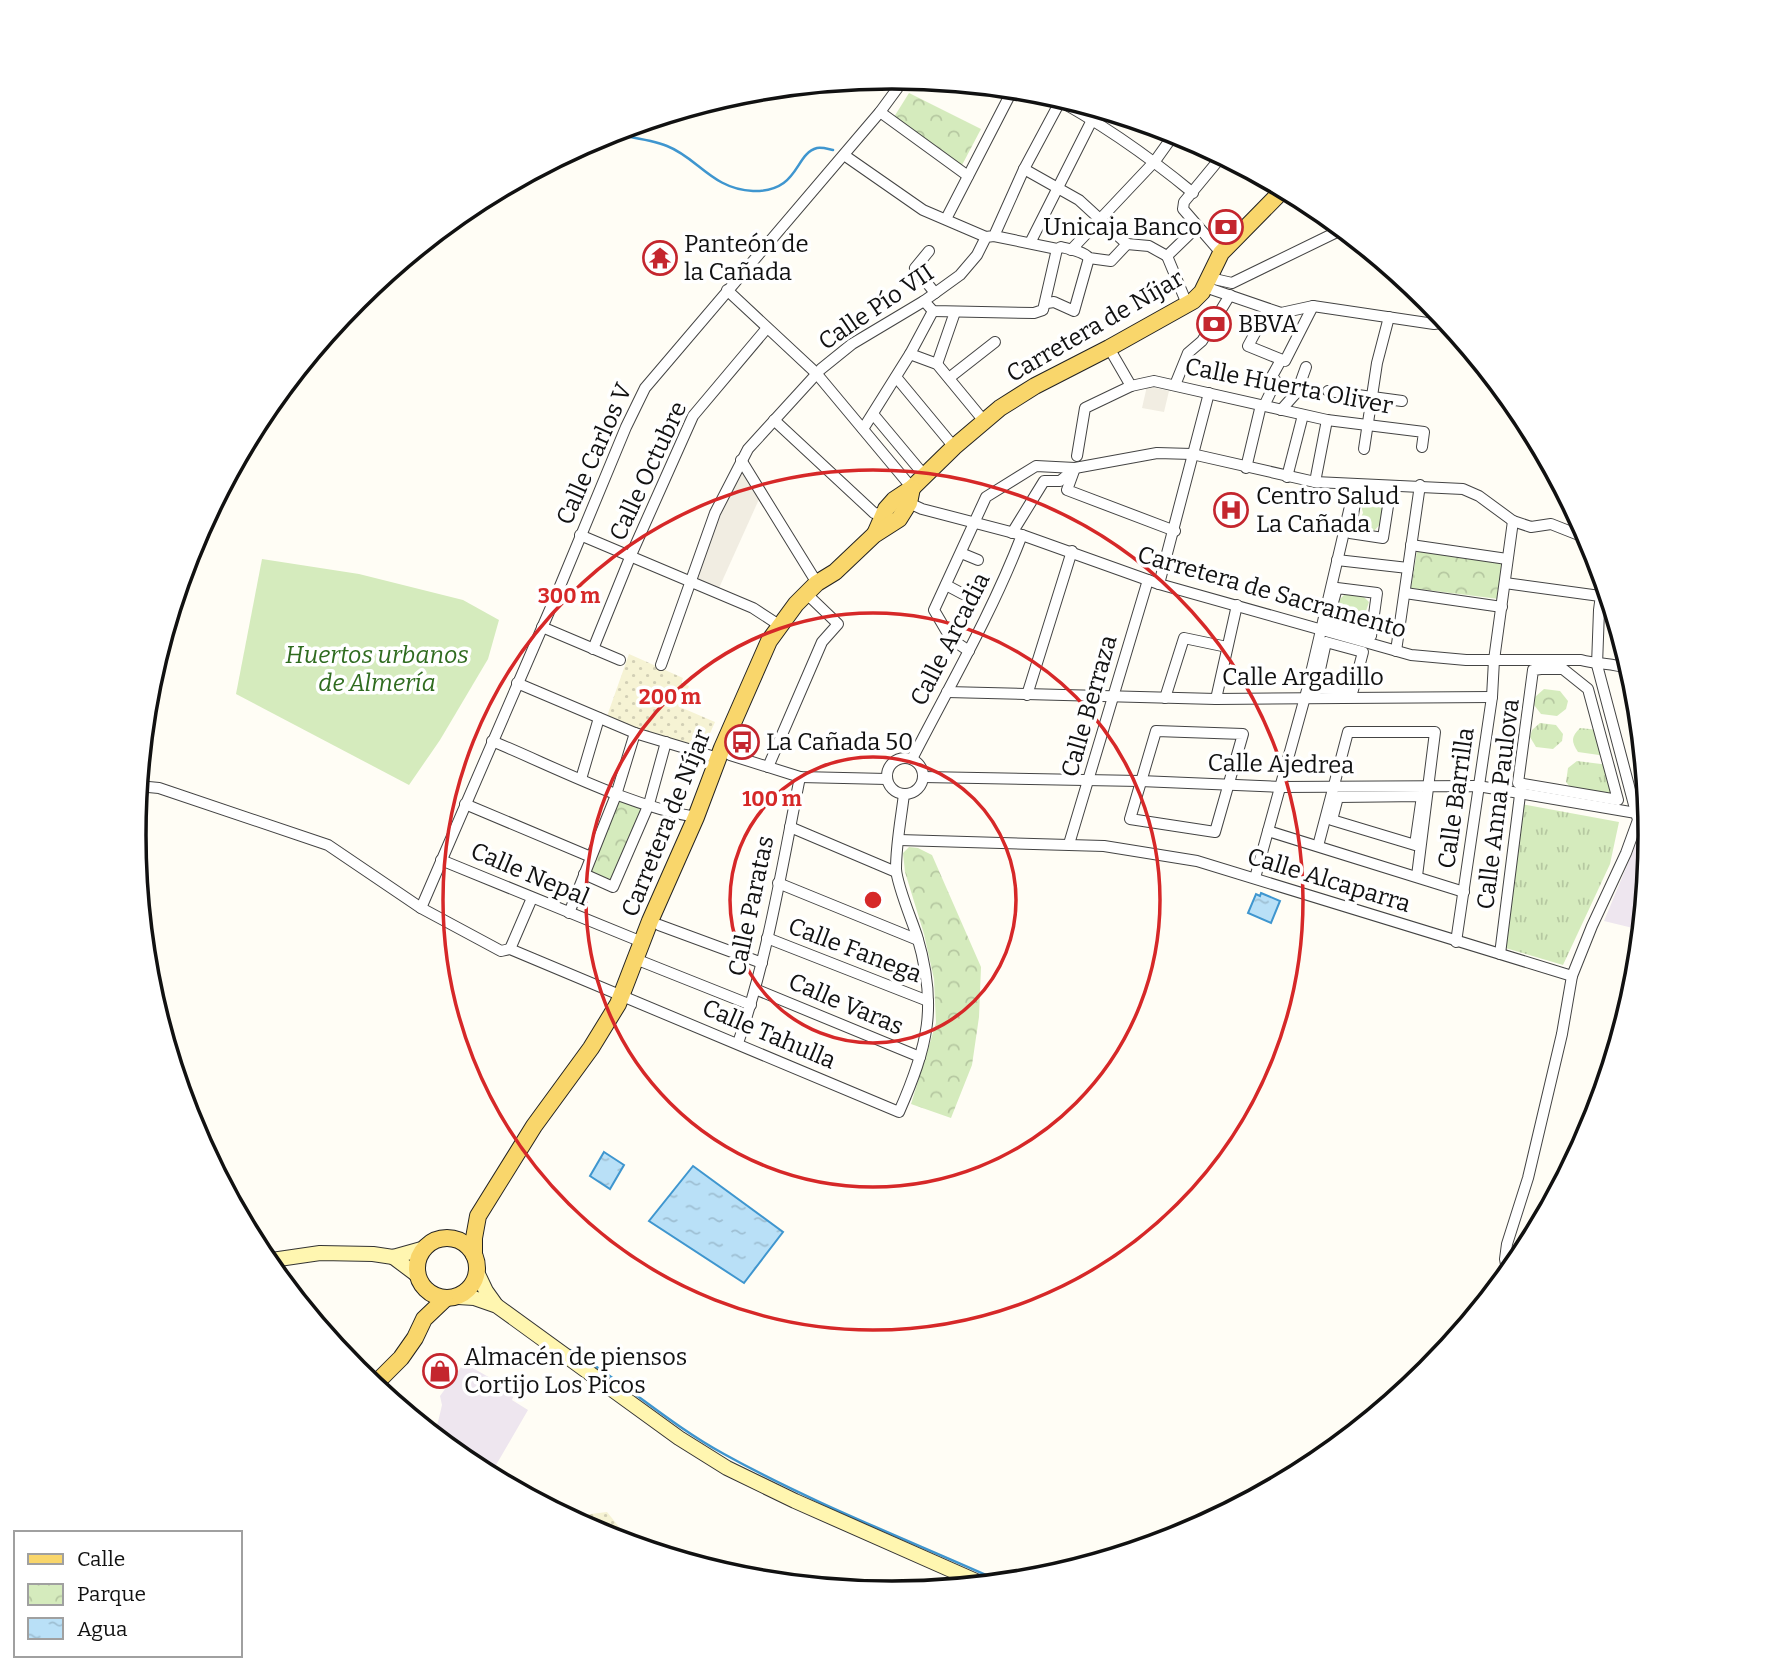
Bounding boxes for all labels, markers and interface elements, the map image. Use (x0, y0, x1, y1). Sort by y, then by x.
bank icon: Unicaja Banco (1207, 208, 1245, 246)
place label: Unicaja Banco (1043, 213, 1202, 241)
place label: Panteón de la Cañada (684, 230, 809, 286)
temple icon: Panteón de la Cañada (641, 239, 679, 277)
street label: Calle Pío VII (813, 258, 939, 356)
street label: Carretera de Níjar (1002, 264, 1189, 388)
bank icon: BBVA (1195, 305, 1233, 343)
place label: BBVA (1238, 310, 1298, 338)
street label: Calle Huerta Oliver (1183, 352, 1396, 420)
street label: Calle Carlos V (550, 379, 638, 529)
street label: Calle Octubre (604, 397, 692, 545)
place label: Centro Salud La Cañada (1256, 482, 1399, 538)
hospital icon: Centro Salud La Cañada (1212, 491, 1250, 529)
street label: Carretera de Sacramento (1134, 540, 1410, 644)
street label: Calle Arcadia (904, 568, 996, 710)
text: 300 m (538, 583, 600, 609)
street label: Calle Berraza (1055, 632, 1123, 780)
park label: Huertos urbanos de Almería (285, 641, 469, 697)
street label: Calle Argadillo (1222, 663, 1384, 691)
text: 200 m (639, 684, 701, 710)
street label: Calle Anna Paulova (1471, 697, 1525, 911)
bus stop icon: La Cañada 50 (723, 723, 761, 761)
street label: Carretera de Níjar (616, 725, 716, 921)
street label: Calle Barrilla (1432, 726, 1480, 870)
place label: La Cañada 50 (766, 728, 913, 756)
street label: Calle Ajedrea (1207, 749, 1355, 779)
text: 100 m (742, 786, 802, 812)
street label: Calle Paratas (722, 833, 780, 979)
street label: Calle Nepal (467, 837, 594, 912)
street label: Calle Alcaparra (1244, 842, 1414, 918)
centre of rings (861, 888, 885, 912)
street label: Calle Fanega (784, 912, 926, 988)
street label: Calle Varas (784, 967, 908, 1041)
street label: Calle Tahulla (698, 993, 840, 1075)
place label: Almacén de piensos Cortijo Los Picos (464, 1343, 687, 1399)
shop icon: Almacén de piensos Cortijo Los Picos (421, 1352, 459, 1390)
legend (14, 1531, 242, 1657)
text: Calle (77, 1546, 125, 1572)
text: Parque (77, 1581, 146, 1607)
text: Agua (77, 1616, 128, 1642)

